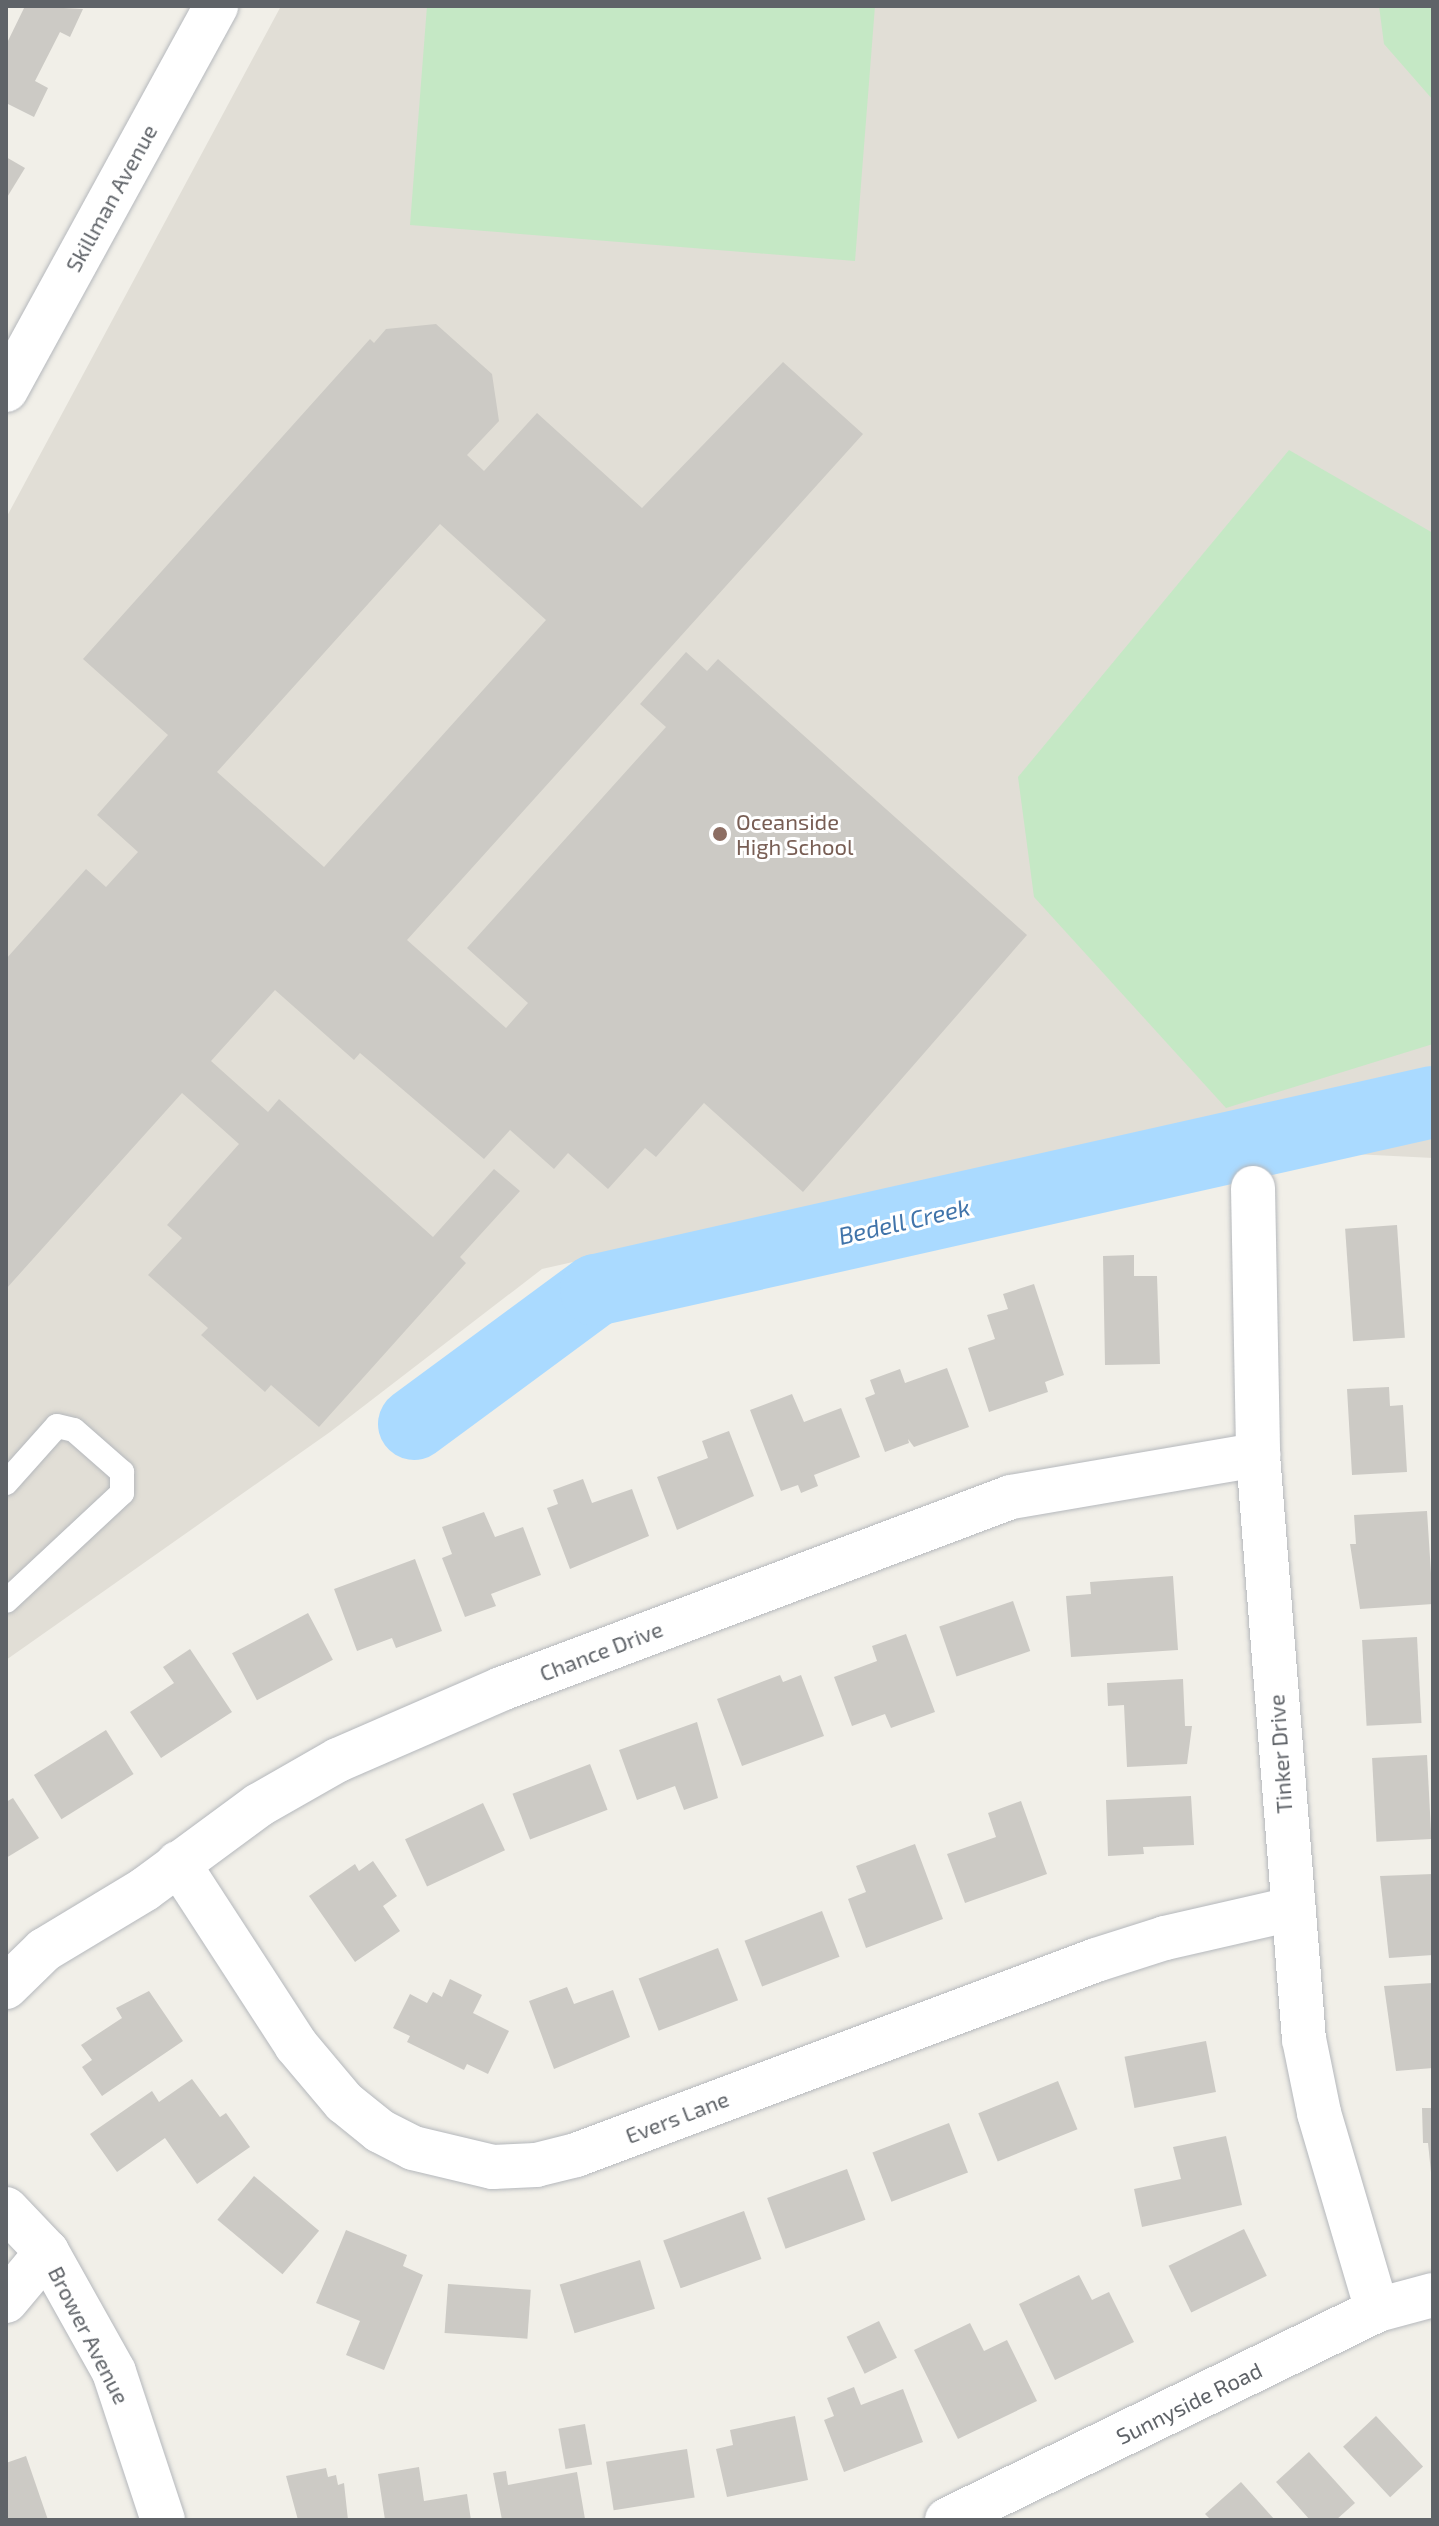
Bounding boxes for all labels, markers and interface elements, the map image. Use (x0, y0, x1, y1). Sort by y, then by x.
street label: Skillman Avenue (60, 120, 162, 276)
place label: Oceanside High School (736, 808, 854, 860)
marker: Oceanside High School (711, 825, 729, 843)
water label: Bedell Creek (835, 1192, 973, 1250)
street label: Chance Drive (536, 1615, 666, 1687)
street label: Tinker Drive (1263, 1693, 1297, 1815)
street label: Evers Lane (622, 2085, 732, 2149)
street label: Brower Avenue (43, 2261, 135, 2409)
street label: Sunnyside Road (1112, 2356, 1266, 2450)

